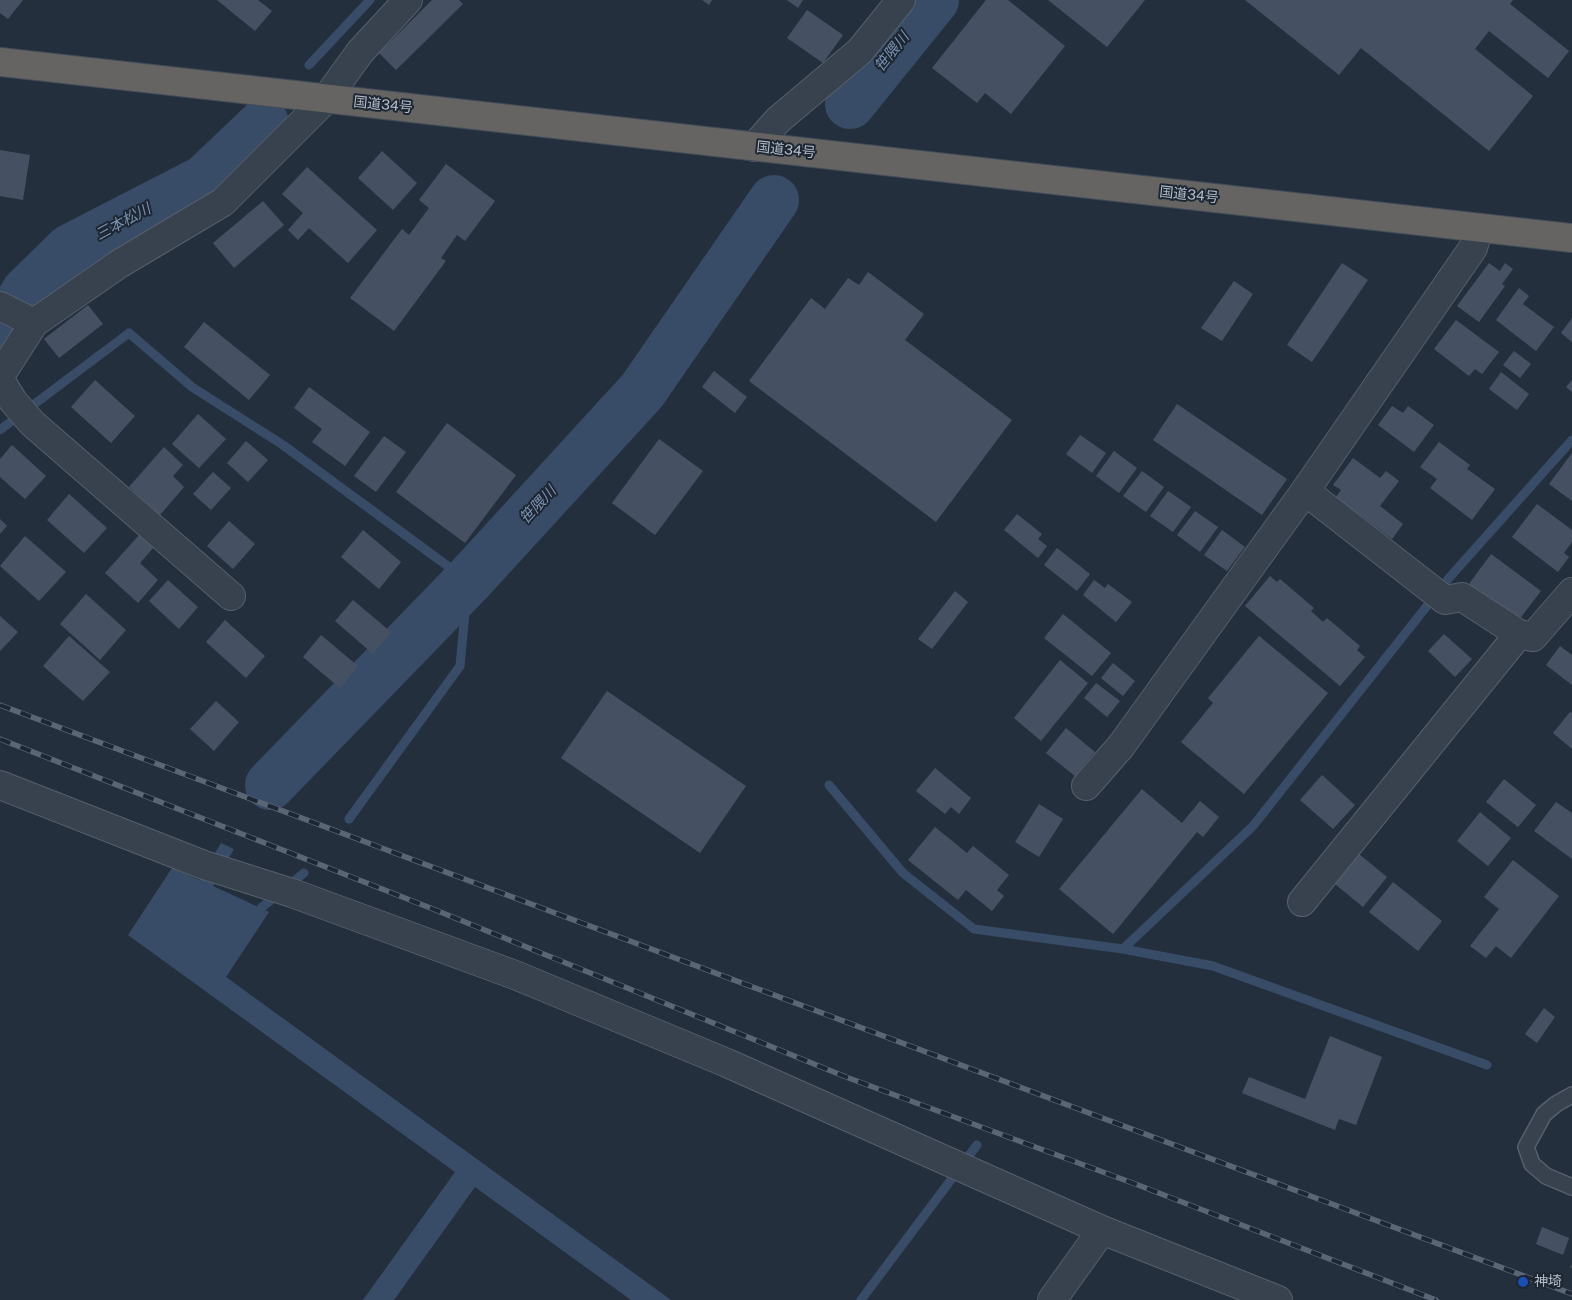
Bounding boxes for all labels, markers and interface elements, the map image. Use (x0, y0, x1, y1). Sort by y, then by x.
water label: 笹隈川 (871, 29, 913, 75)
street label: 国道34号 (352, 94, 414, 116)
street label: 国道34号 (755, 139, 817, 161)
street label: 国道34号 (1158, 184, 1220, 206)
water label: 三本松川 (92, 200, 154, 244)
water label: 笹隈川 (516, 482, 560, 528)
place label: 神埼 (1534, 1274, 1562, 1290)
marker: 神埼 (1516, 1275, 1530, 1289)

